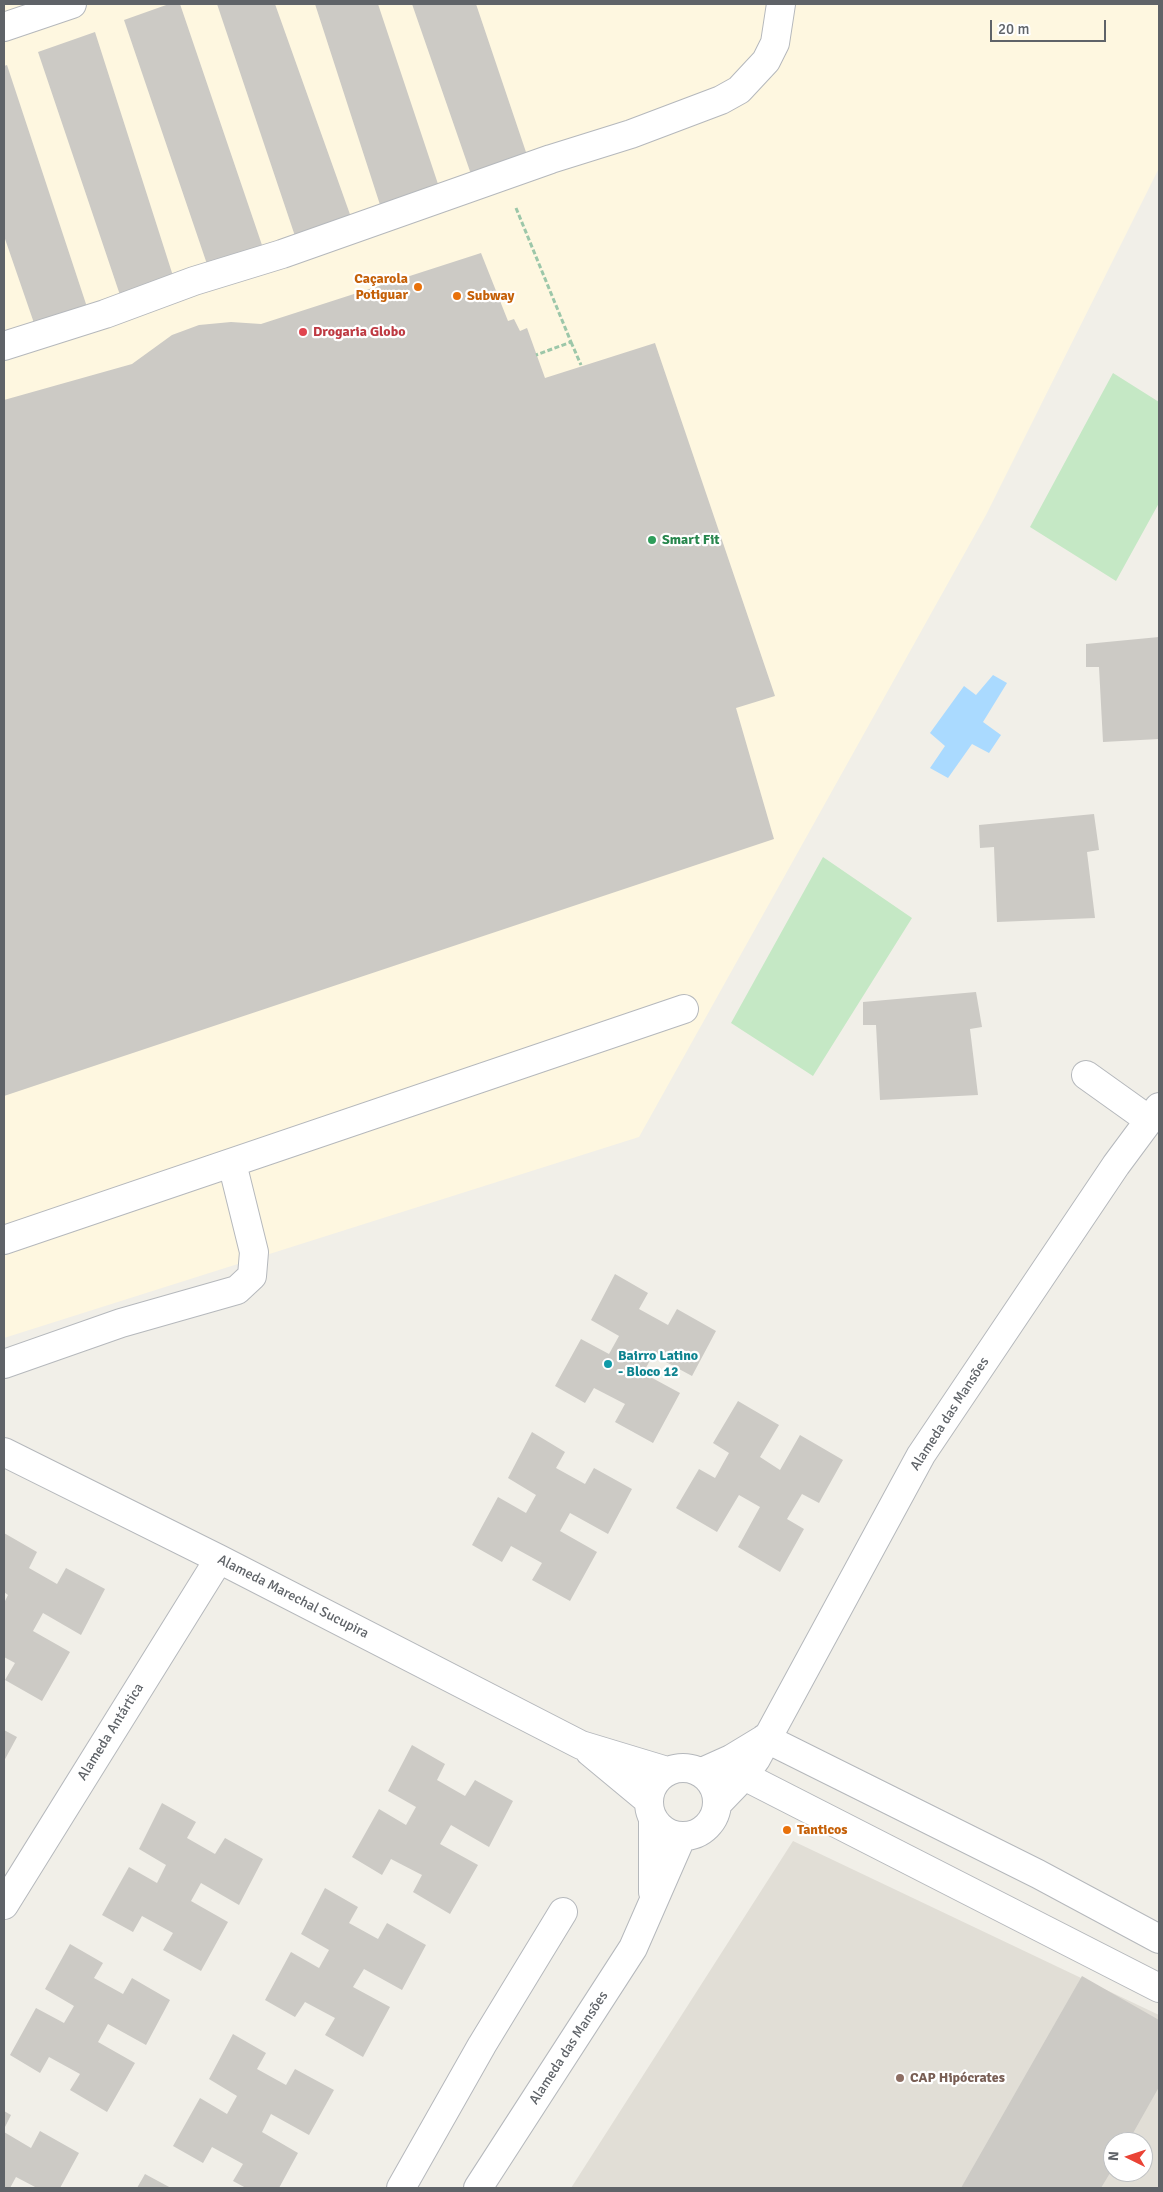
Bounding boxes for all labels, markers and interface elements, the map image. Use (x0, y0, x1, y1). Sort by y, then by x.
scale bar (993, 10, 1109, 42)
text: 20 m (998, 20, 1029, 38)
place label: Caçarola Potiguar (354, 271, 408, 304)
marker: Caçarola Potiguar (412, 281, 424, 293)
place label: Subway (467, 288, 514, 304)
marker: Subway (451, 290, 463, 302)
place label: Drogaria Globo (313, 324, 405, 340)
marker: Drogaria Globo (297, 326, 309, 338)
place label: Smart Fit (662, 532, 720, 548)
marker: Smart Fit (646, 534, 658, 546)
place label: Bairro Latino - Bloco 12 (618, 1348, 698, 1380)
street label: Alameda das Mansões (907, 1354, 993, 1474)
marker: Bairro Latino - Bloco 12 (602, 1358, 614, 1370)
street label: Alameda Marechal Sucupira (215, 1552, 371, 1642)
street label: Alameda Antártica (74, 1680, 148, 1784)
place label: Tanticos (797, 1822, 847, 1838)
marker: Tanticos (781, 1824, 793, 1836)
street label: Alameda das Mansões (526, 1988, 612, 2108)
place label: CAP Hipócrates (910, 2070, 1005, 2086)
marker: CAP Hipócrates (894, 2072, 906, 2084)
north arrow (1103, 2132, 1153, 2182)
text: N (1105, 2151, 1122, 2161)

